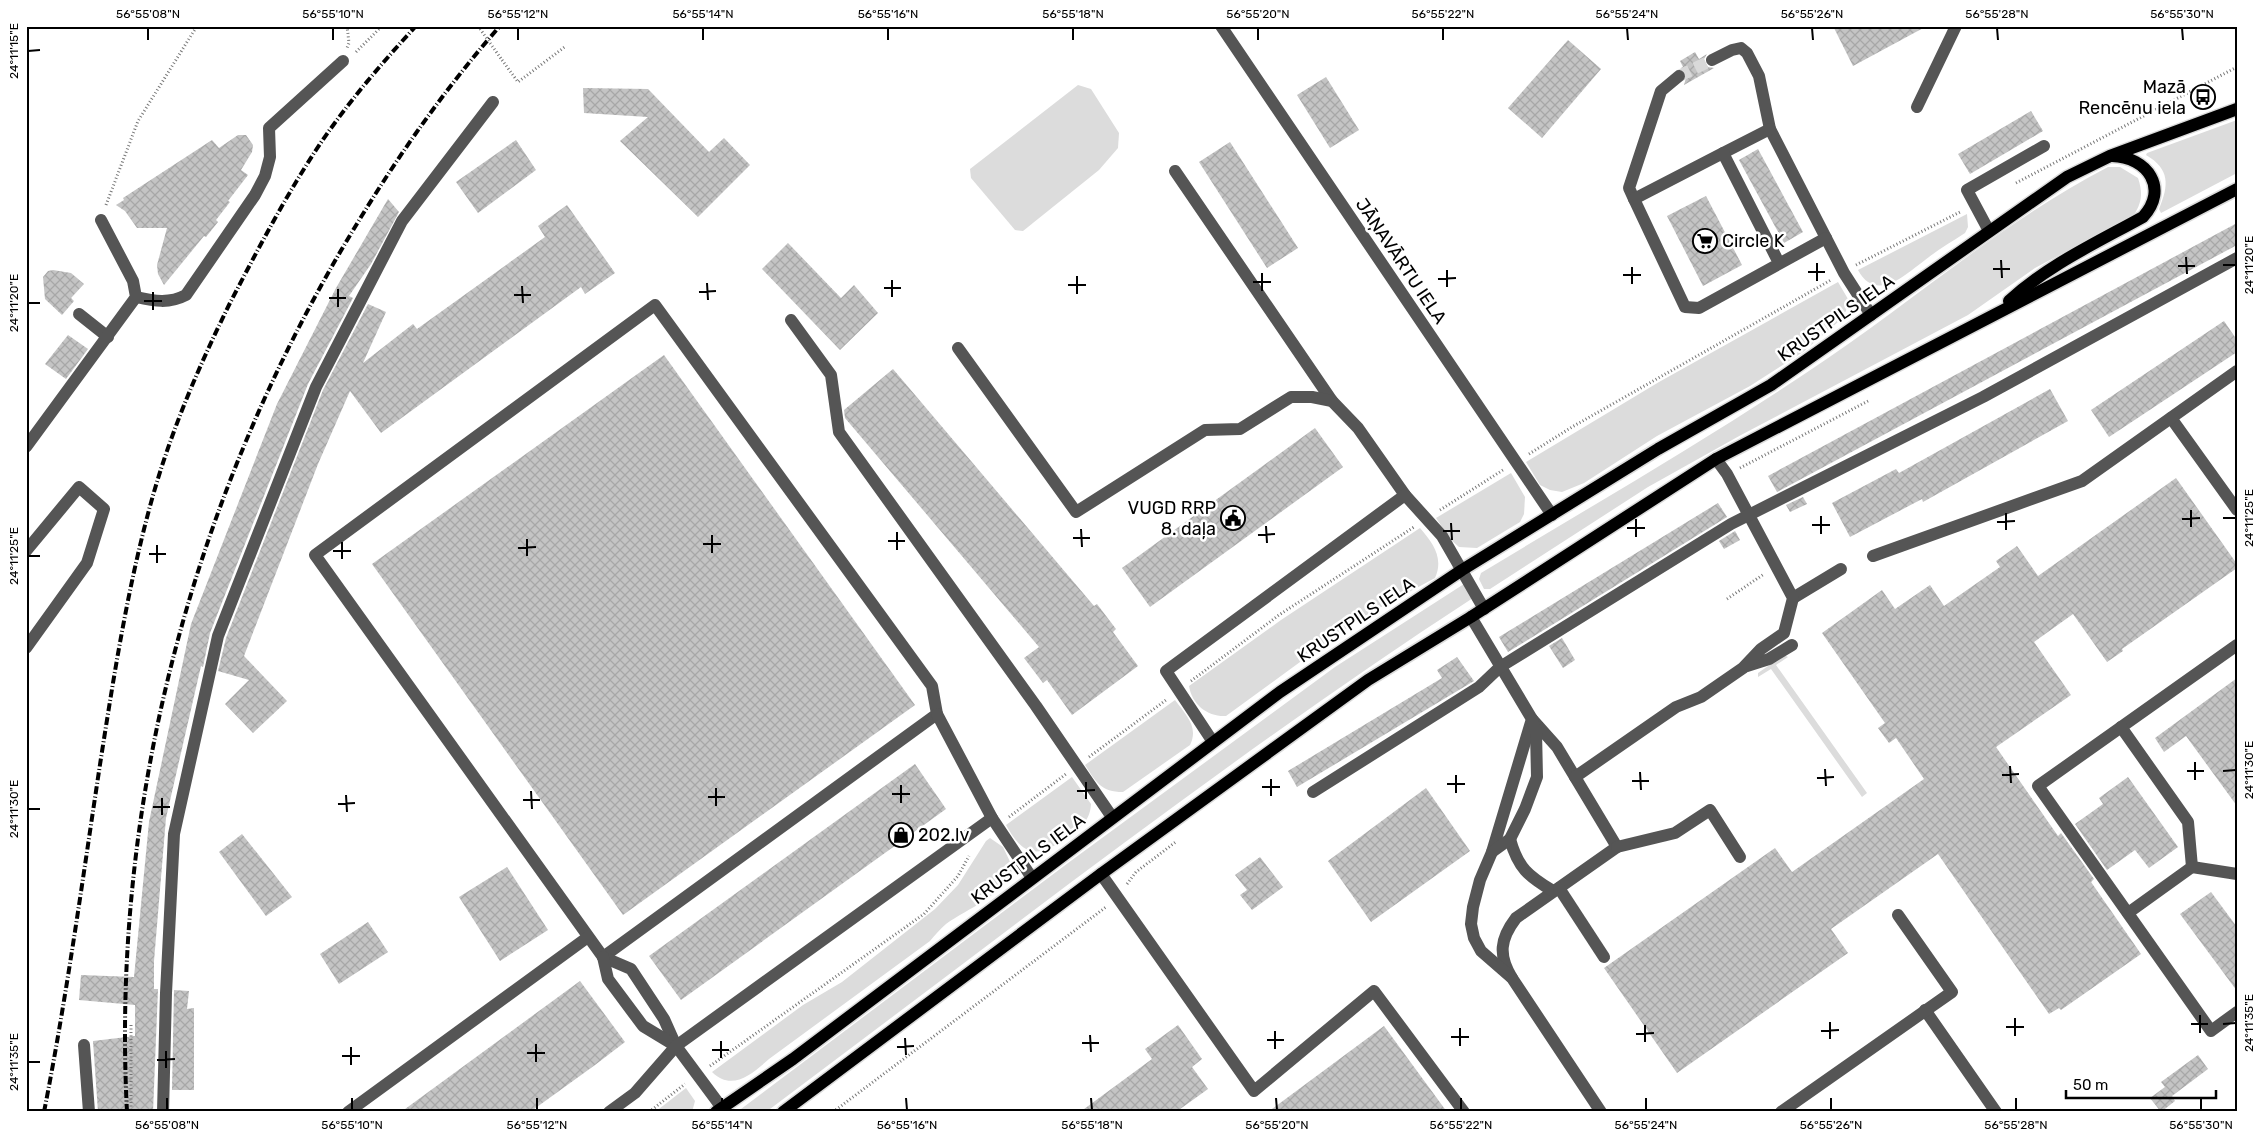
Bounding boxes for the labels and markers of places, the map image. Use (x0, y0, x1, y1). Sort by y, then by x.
place label: Mazā Rencēnu iela (2078, 76, 2186, 119)
bus stop icon: Mazā Rencēnu iela (2190, 84, 2216, 110)
supermarket icon: Circle K (1692, 228, 1718, 254)
place label: Circle K (1722, 230, 1785, 252)
place label: VUGD RRP 8. daļa (1127, 497, 1216, 540)
public building icon: VUGD RRP 8. daļa (1220, 505, 1246, 531)
shop icon: 202.lv (888, 822, 914, 848)
place label: 202.lv (918, 824, 969, 846)

